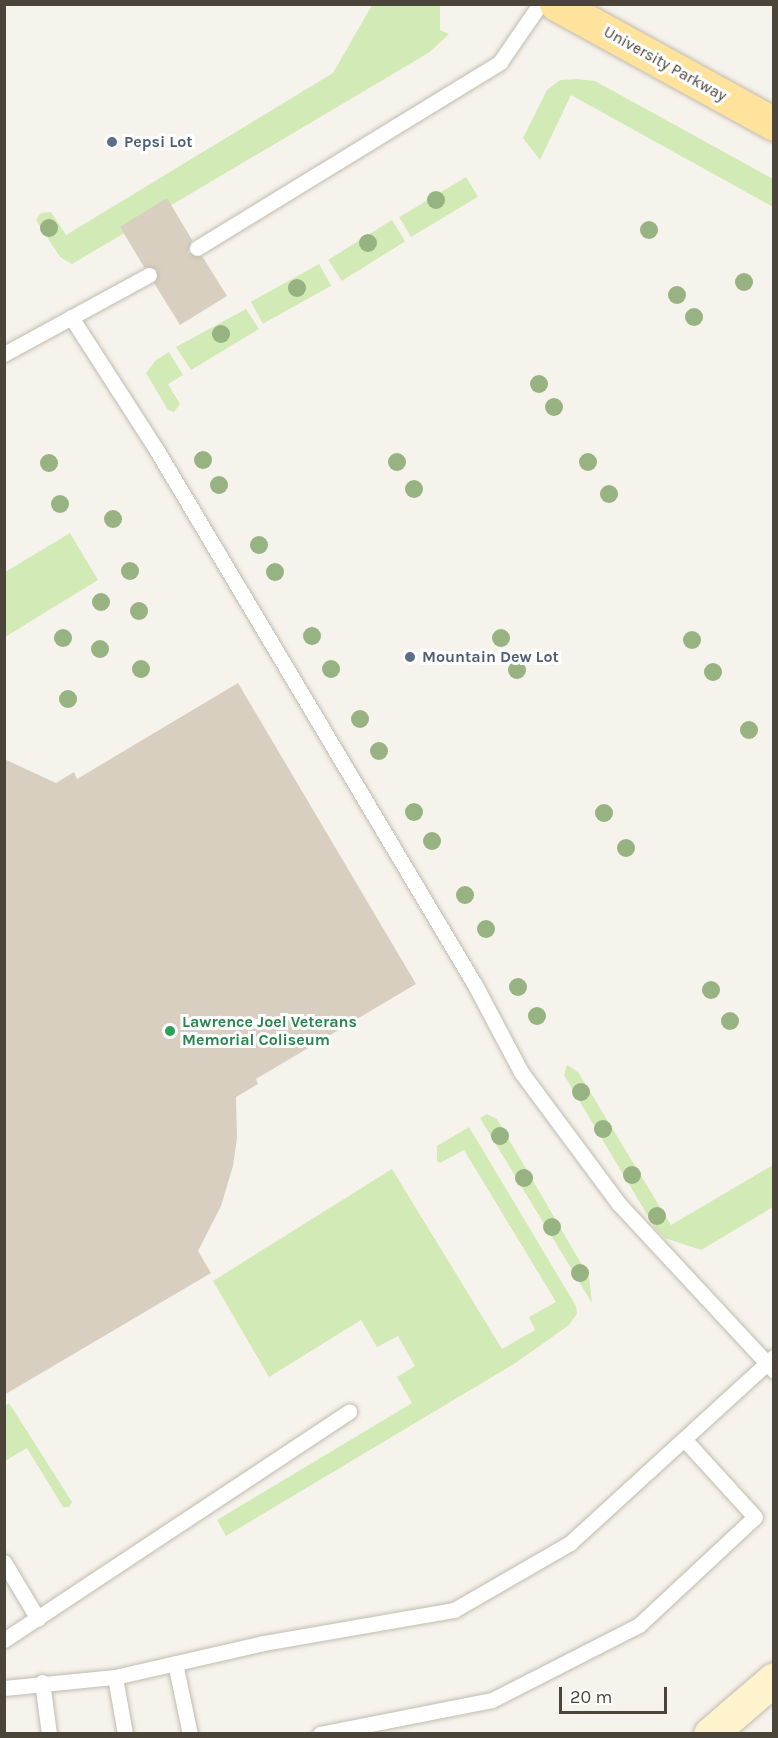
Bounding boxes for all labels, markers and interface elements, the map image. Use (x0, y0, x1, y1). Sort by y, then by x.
street label: University Parkway (600, 22, 730, 106)
place label: Pepsi Lot (124, 132, 193, 152)
marker: Pepsi Lot (105, 135, 119, 149)
place label: Mountain Dew Lot (422, 647, 559, 667)
marker: Mountain Dew Lot (403, 650, 417, 664)
place label: Lawrence Joel Veterans Memorial Coliseum (182, 1012, 357, 1050)
marker: Lawrence Joel Veterans Memorial Coliseum (163, 1024, 177, 1038)
scale bar (562, 1675, 670, 1713)
text: 20 m (570, 1686, 612, 1708)

